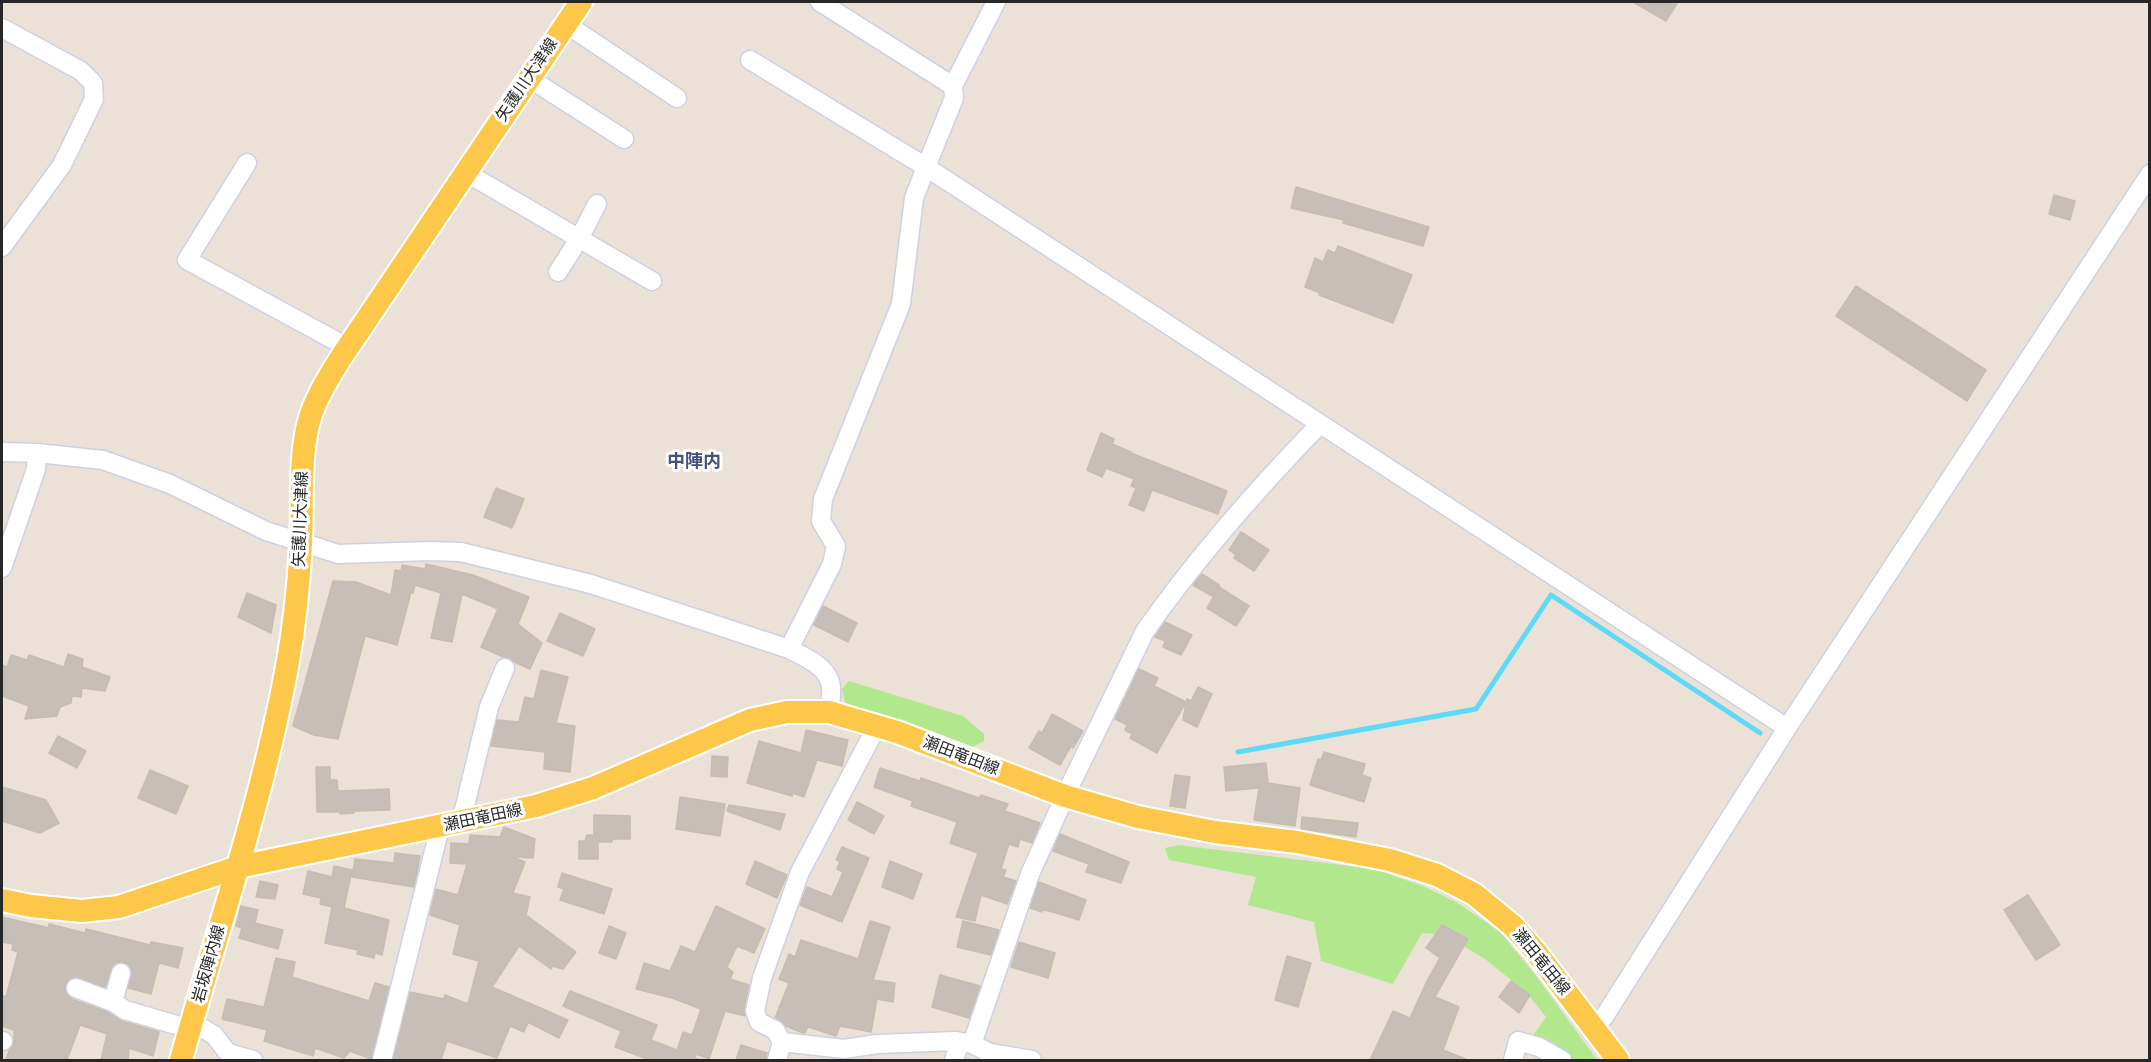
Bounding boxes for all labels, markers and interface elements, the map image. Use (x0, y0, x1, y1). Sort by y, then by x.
street label: 矢護川大津線 (492, 35, 562, 125)
district label: 中陣内 (667, 451, 721, 473)
street label: 矢護川大津線 (290, 471, 312, 567)
street label: 瀬田竜田線 (920, 733, 1002, 779)
street label: 瀬田竜田線 (442, 800, 524, 836)
street label: 岩坂陣内線 (189, 923, 229, 1005)
street label: 瀬田竜田線 (1508, 925, 1574, 999)

